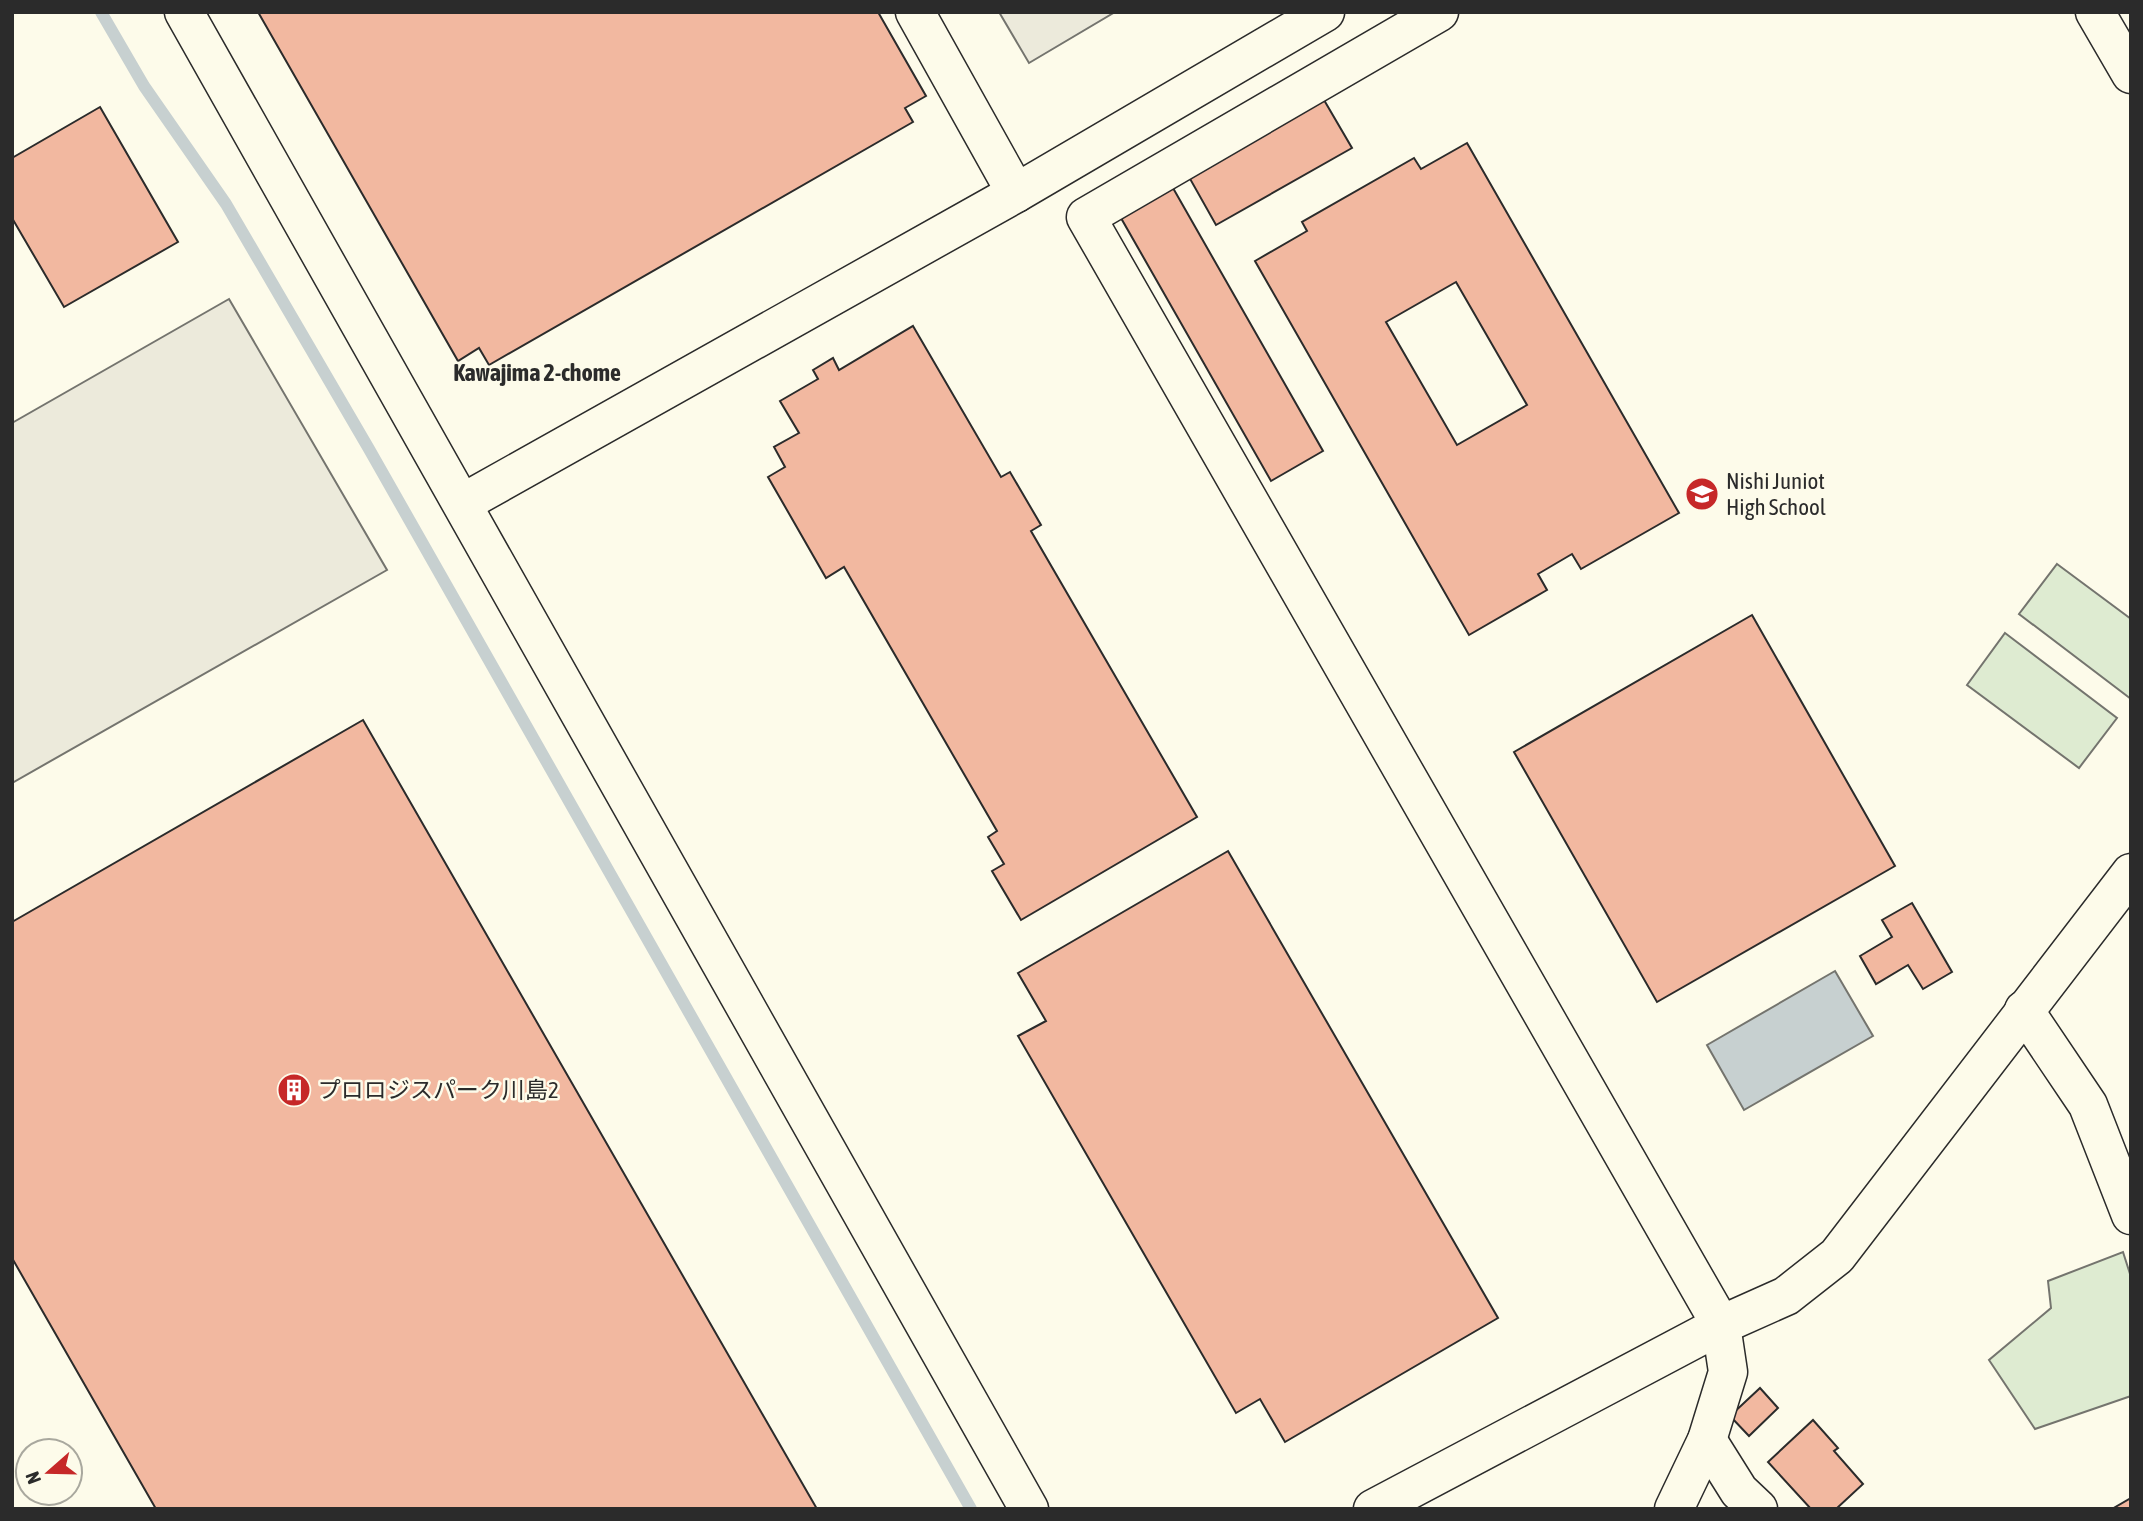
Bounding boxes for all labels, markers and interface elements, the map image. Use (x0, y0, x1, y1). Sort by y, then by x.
district label: Kawajima 2-chome (453, 359, 621, 386)
place label: Nishi Juniot High School (1726, 468, 1826, 520)
school or university icon: Nishi Juniot High School (1683, 475, 1721, 513)
building icon: プロロジスパーク川島2 (275, 1071, 313, 1109)
place label: プロロジスパーク川島2 (318, 1077, 559, 1103)
north arrow (14, 1437, 84, 1507)
text: N (21, 1469, 45, 1487)

